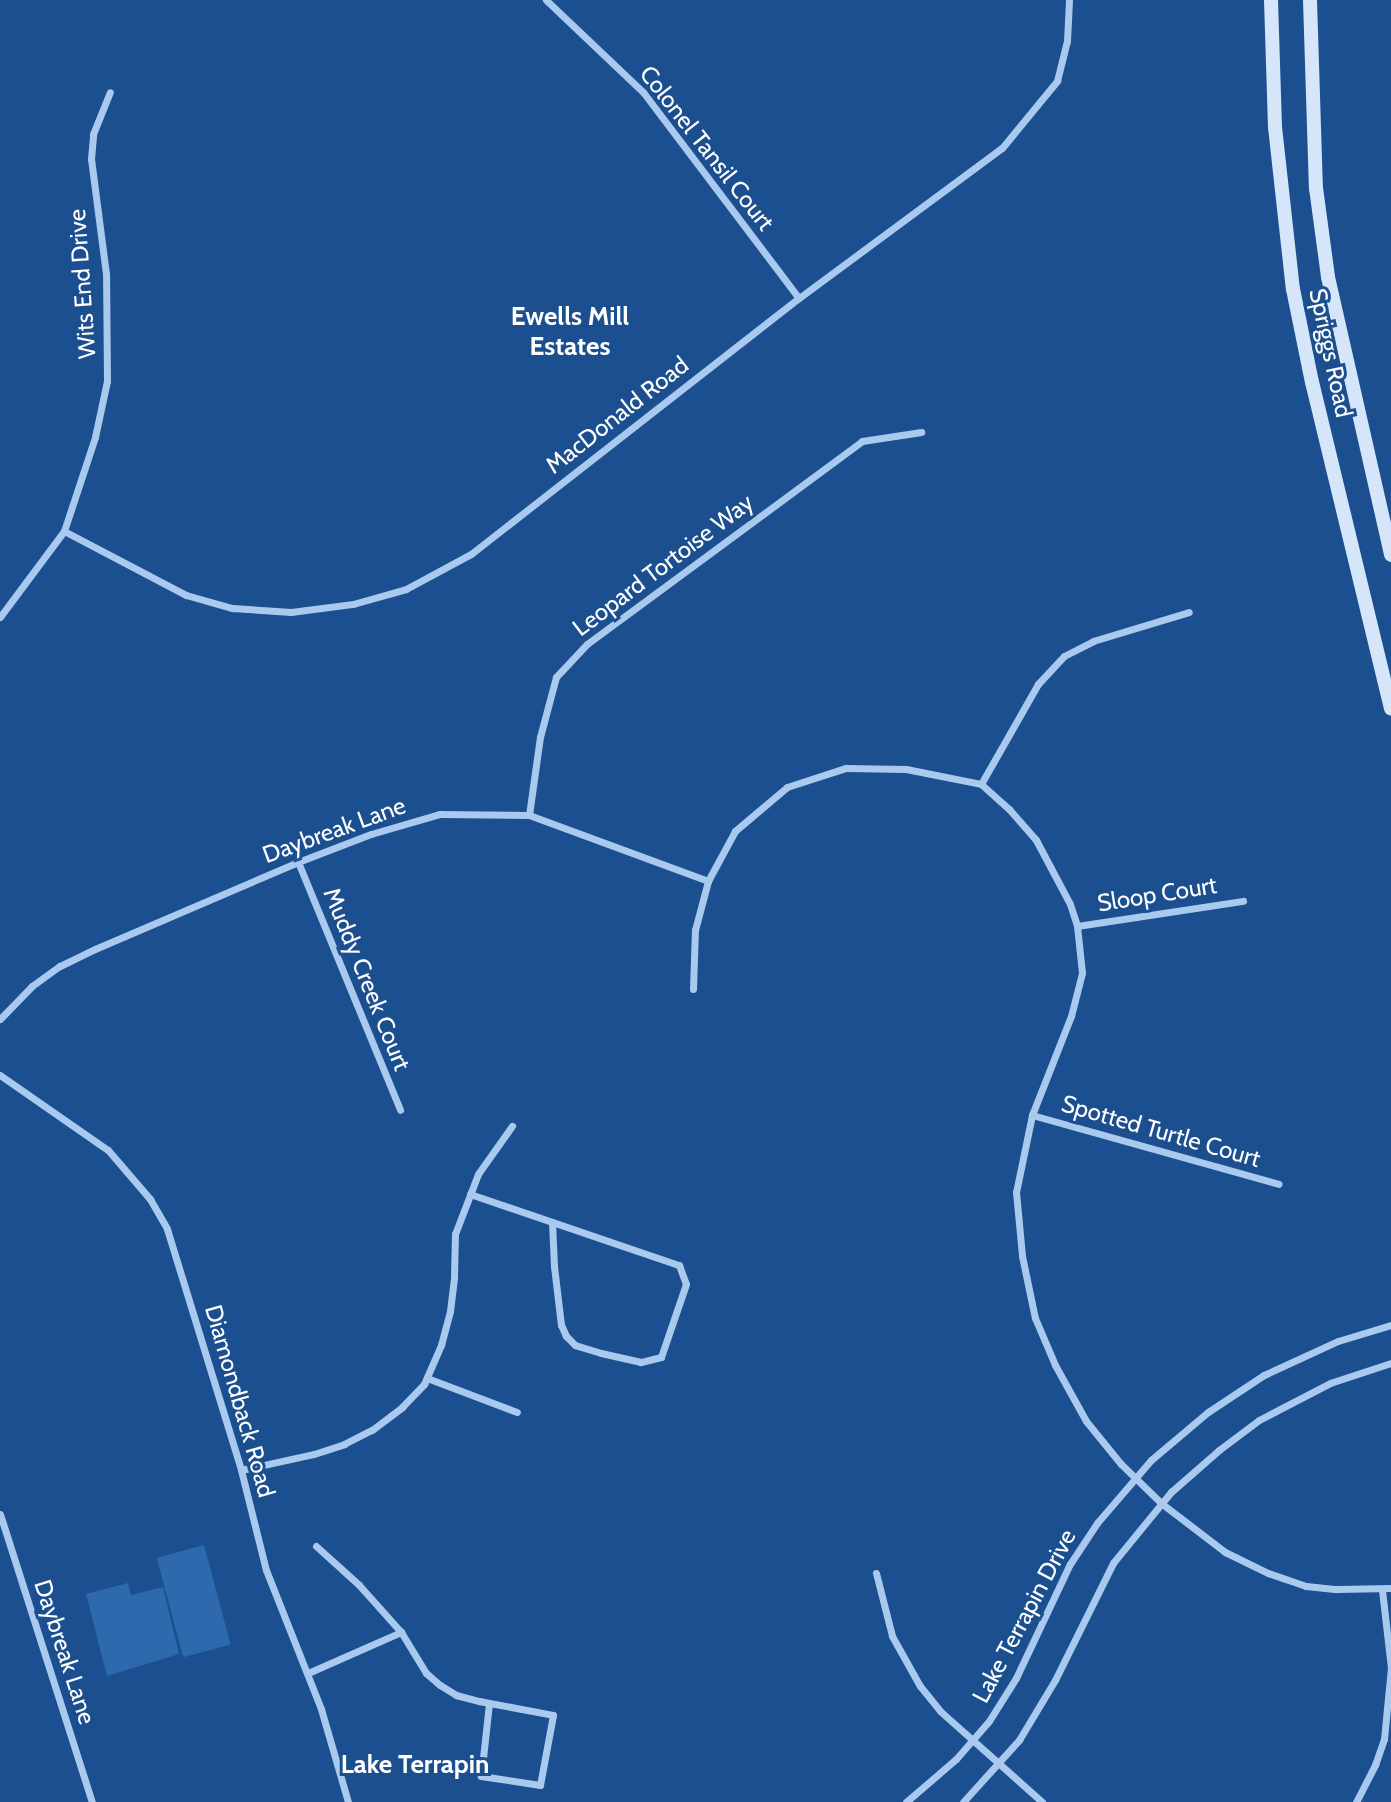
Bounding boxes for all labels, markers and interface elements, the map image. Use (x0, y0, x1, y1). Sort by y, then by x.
street label: Colonel Tansil Court (634, 60, 780, 236)
street label: Wits End Drive (62, 208, 102, 360)
street label: Spriggs Road (1303, 286, 1359, 420)
district label: Ewells Mill Estates (511, 301, 629, 362)
street label: MacDonald Road (540, 350, 694, 480)
street label: Leopard Tortoise Way (567, 488, 759, 642)
street label: Daybreak Lane (258, 791, 410, 869)
street label: Sloop Court (1095, 870, 1219, 918)
street label: Muddy Creek Court (317, 883, 417, 1075)
street label: Spotted Turtle Court (1058, 1089, 1264, 1173)
street label: Diamondback Road (199, 1301, 281, 1501)
street label: Lake Terrapin Drive (966, 1524, 1082, 1708)
street label: Daybreak Lane (28, 1576, 102, 1728)
district label: Lake Terrapin (341, 1749, 489, 1781)

